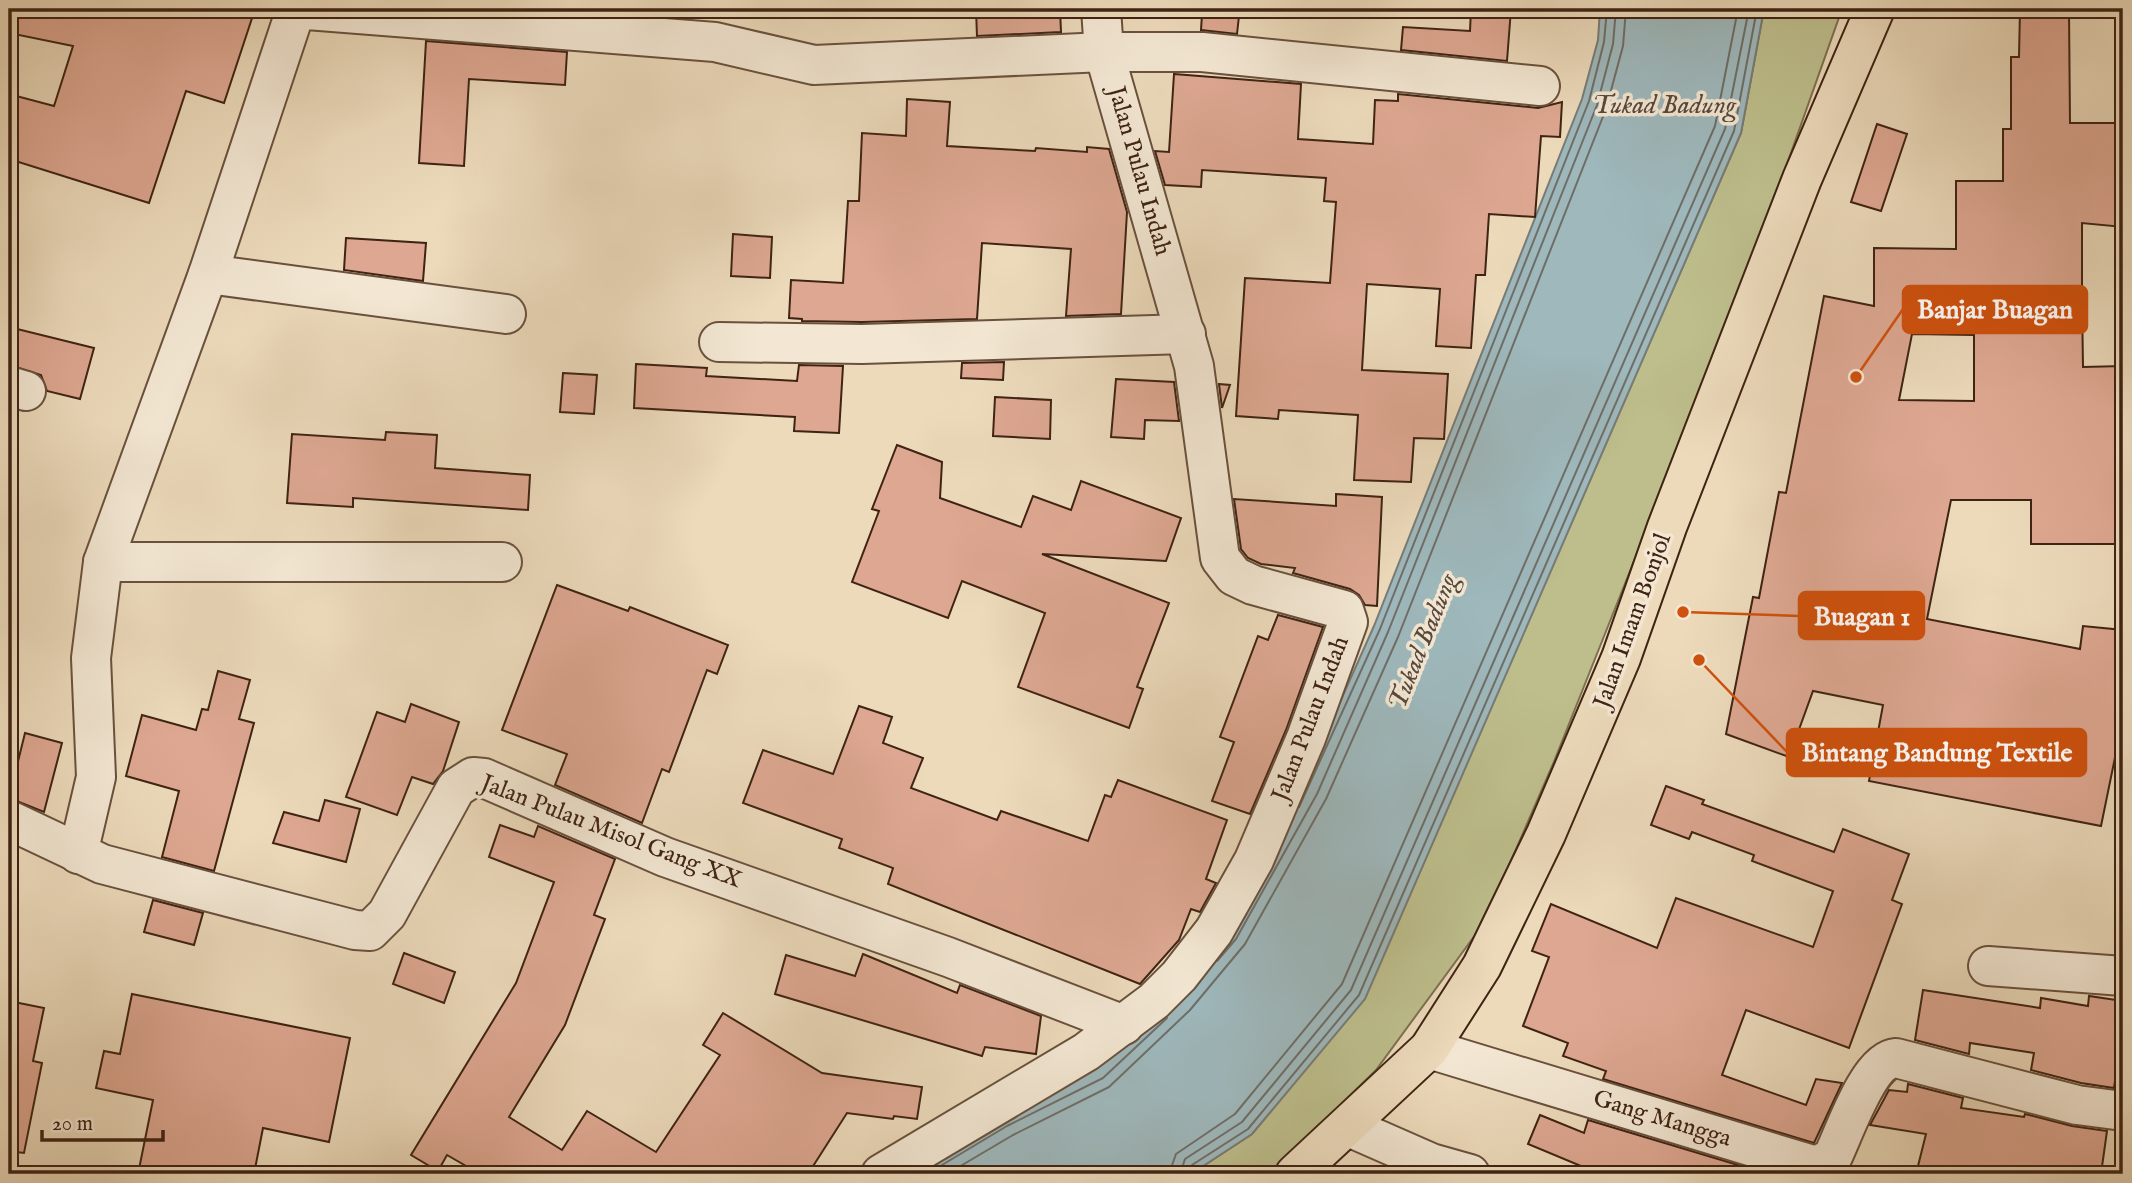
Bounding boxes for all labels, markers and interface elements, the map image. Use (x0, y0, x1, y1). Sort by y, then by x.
street label: Jalan Pulau Indah (1099, 80, 1178, 259)
water label: Tukad Badung (1592, 89, 1737, 123)
callout: Banjar Buagan (1903, 286, 2087, 333)
text: Banjar Buagan (1917, 294, 2073, 327)
street label: Jalan Imam Bonjol (1586, 529, 1679, 716)
water label: Tukad Badung (1381, 568, 1466, 715)
callout: Buagan 1 (1799, 592, 1924, 639)
text: Buagan 1 (1814, 601, 1910, 634)
street label: Jalan Pulau Indah (1264, 632, 1357, 809)
callout: Bintang Bandung Textile (1787, 729, 2086, 776)
text: Bintang Bandung Textile (1801, 737, 2073, 770)
street label: Jalan Pulau Misol Gang XX (473, 767, 746, 896)
street label: Gang Mangga (1589, 1083, 1735, 1155)
scale bar (42, 1099, 163, 1143)
text: 20 m (52, 1111, 93, 1138)

